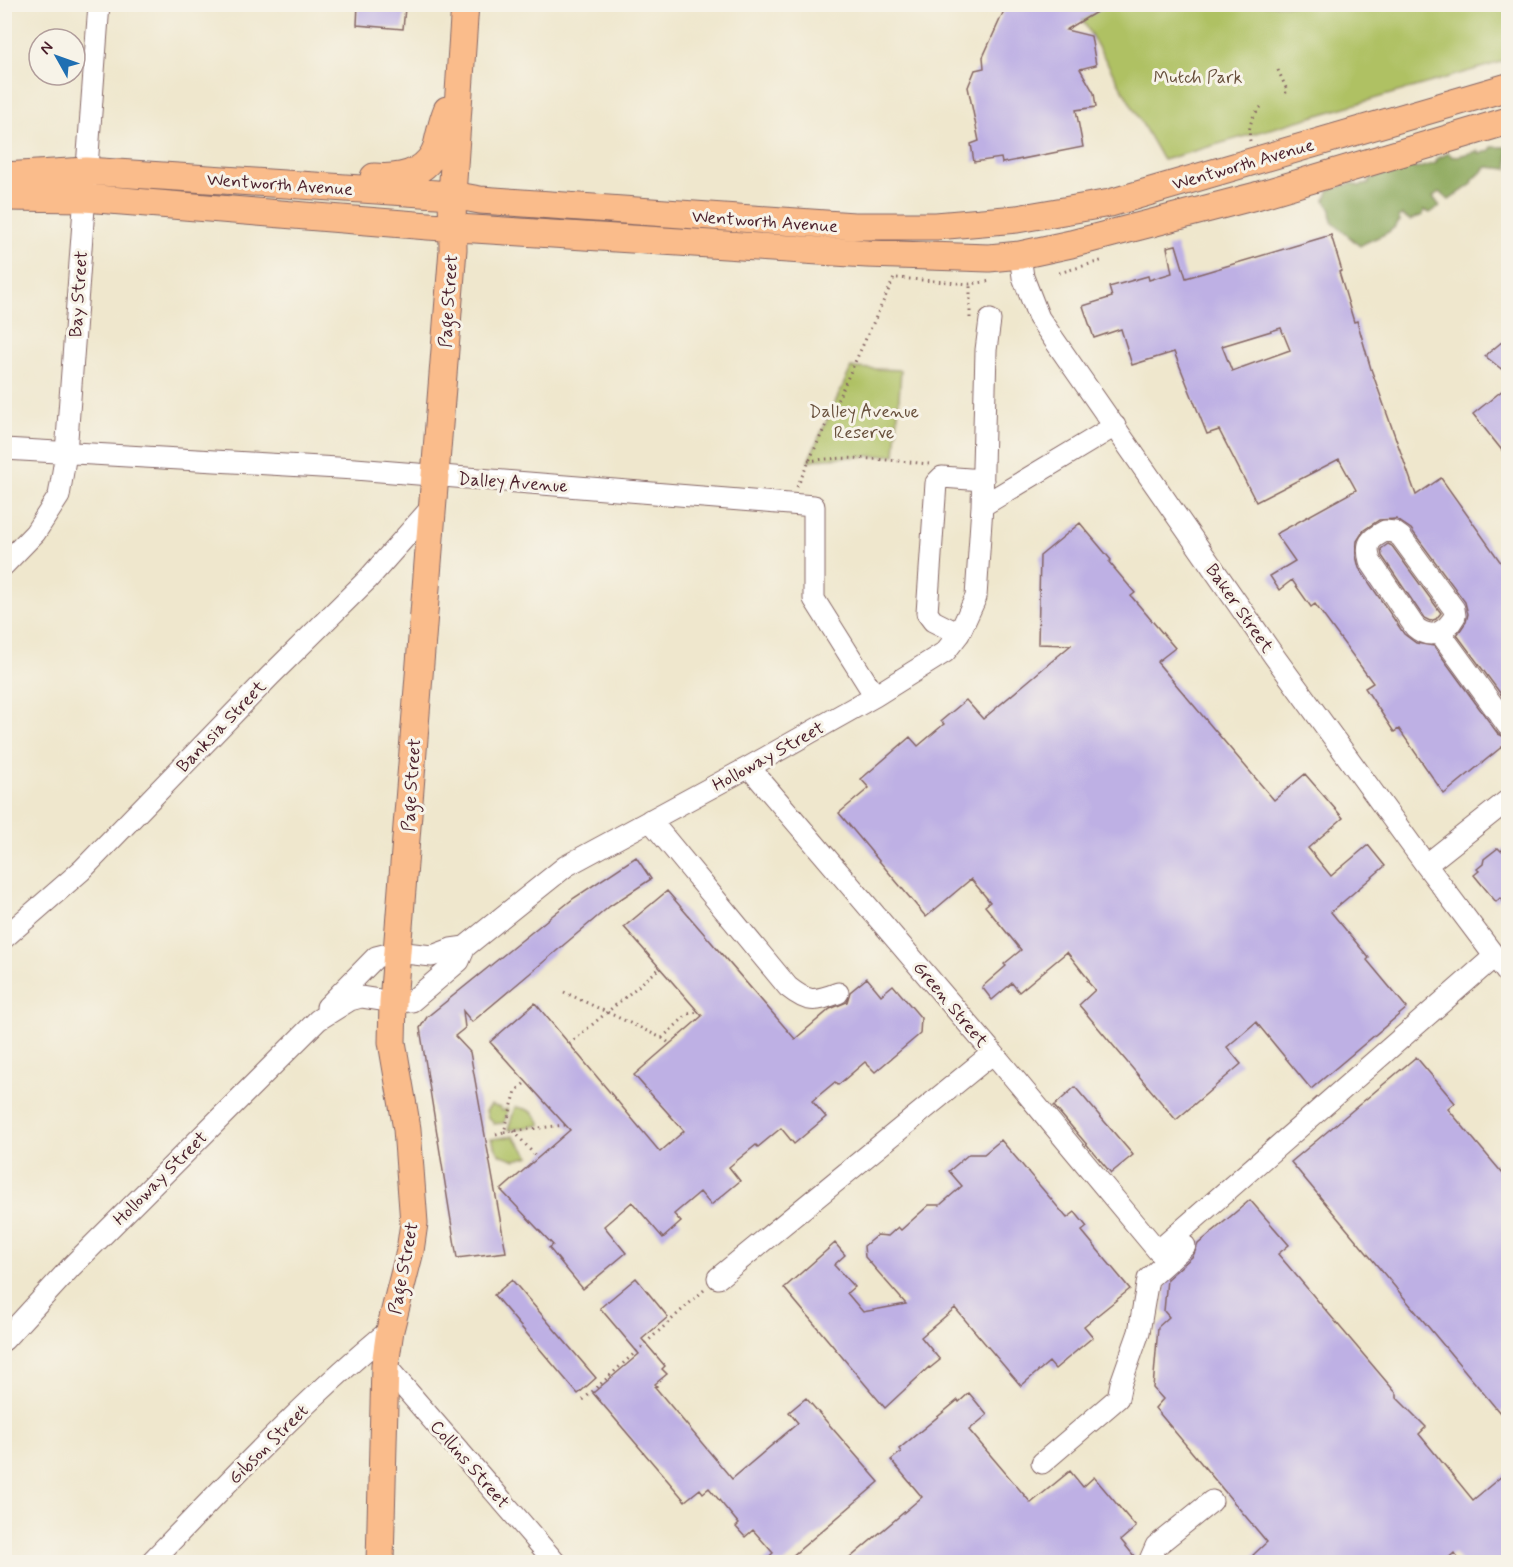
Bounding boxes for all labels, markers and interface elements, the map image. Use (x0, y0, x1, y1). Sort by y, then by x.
north arrow (27, 27, 87, 87)
text: N (35, 37, 58, 59)
park label: Mutch Park (1154, 66, 1243, 90)
street label: Wentworth Avenue (1170, 133, 1317, 197)
street label: Wentworth Avenue (206, 168, 354, 202)
street label: Wentworth Avenue (691, 205, 839, 239)
street label: Bay Street (64, 250, 94, 338)
street label: Page Street (434, 254, 466, 349)
park label: Dalley Avenue Reserve (809, 400, 919, 445)
street label: Dalley Avenue (457, 467, 569, 499)
street label: Baker Street (1200, 559, 1279, 658)
street label: Banksia Street (172, 675, 272, 778)
street label: Holloway Street (708, 716, 829, 798)
street label: Page Street (397, 738, 429, 833)
street label: Green Street (907, 956, 994, 1053)
street label: Holloway Street (108, 1126, 213, 1231)
street label: Page Street (383, 1220, 427, 1317)
street label: Gibson Street (224, 1399, 314, 1490)
street label: Collins Street (424, 1415, 514, 1514)

